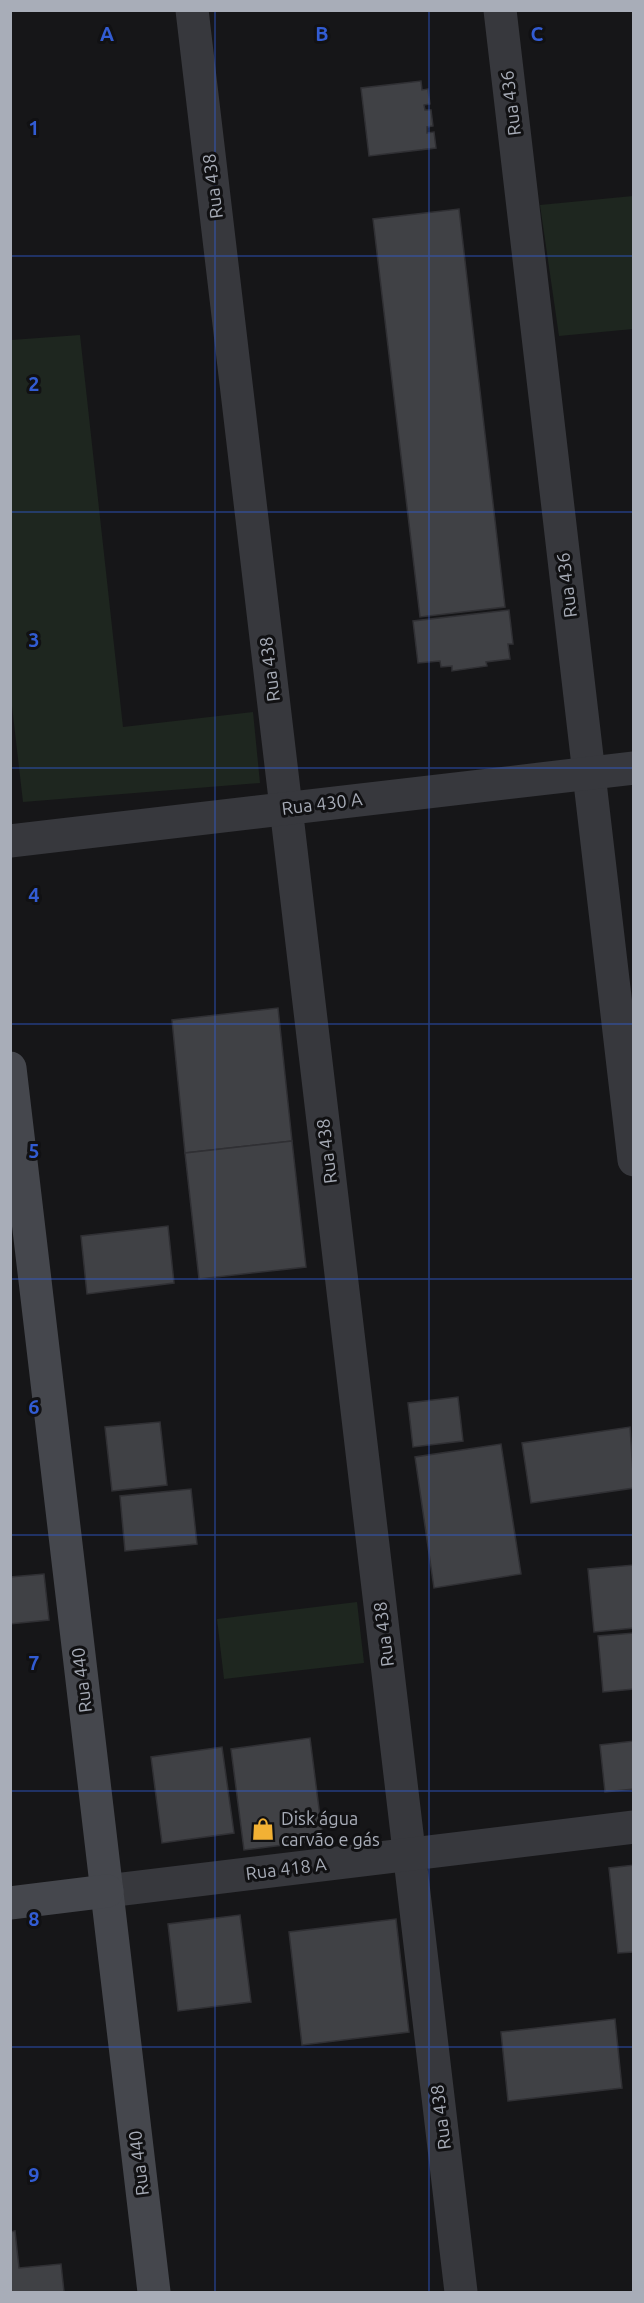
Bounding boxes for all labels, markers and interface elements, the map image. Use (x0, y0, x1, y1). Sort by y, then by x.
text: A (100, 22, 114, 45)
text: B (315, 22, 329, 45)
text: C (531, 22, 544, 45)
street label: Rua 436 (496, 69, 524, 137)
text: 1 (28, 116, 40, 139)
street label: Rua 438 (198, 152, 226, 220)
text: 2 (28, 372, 40, 395)
street label: Rua 436 (552, 551, 580, 619)
text: 3 (28, 628, 40, 651)
street label: Rua 438 (255, 635, 283, 703)
street label: Rua 430 A (280, 788, 364, 818)
text: 4 (28, 883, 40, 906)
street label: Rua 438 (312, 1117, 340, 1185)
text: 5 (28, 1139, 40, 1162)
text: 6 (28, 1395, 40, 1418)
street label: Rua 438 (369, 1600, 397, 1668)
street label: Rua 440 (67, 1646, 95, 1714)
text: 7 (28, 1651, 40, 1674)
place label: Disk água carvão e gás (281, 1808, 380, 1849)
shop icon: Disk água carvão e gás (250, 1816, 276, 1842)
street label: Rua 418 A (244, 1853, 328, 1883)
text: 8 (28, 1907, 40, 1930)
street label: Rua 438 (426, 2083, 454, 2151)
street label: Rua 440 (124, 2129, 152, 2197)
text: 9 (28, 2163, 40, 2186)

